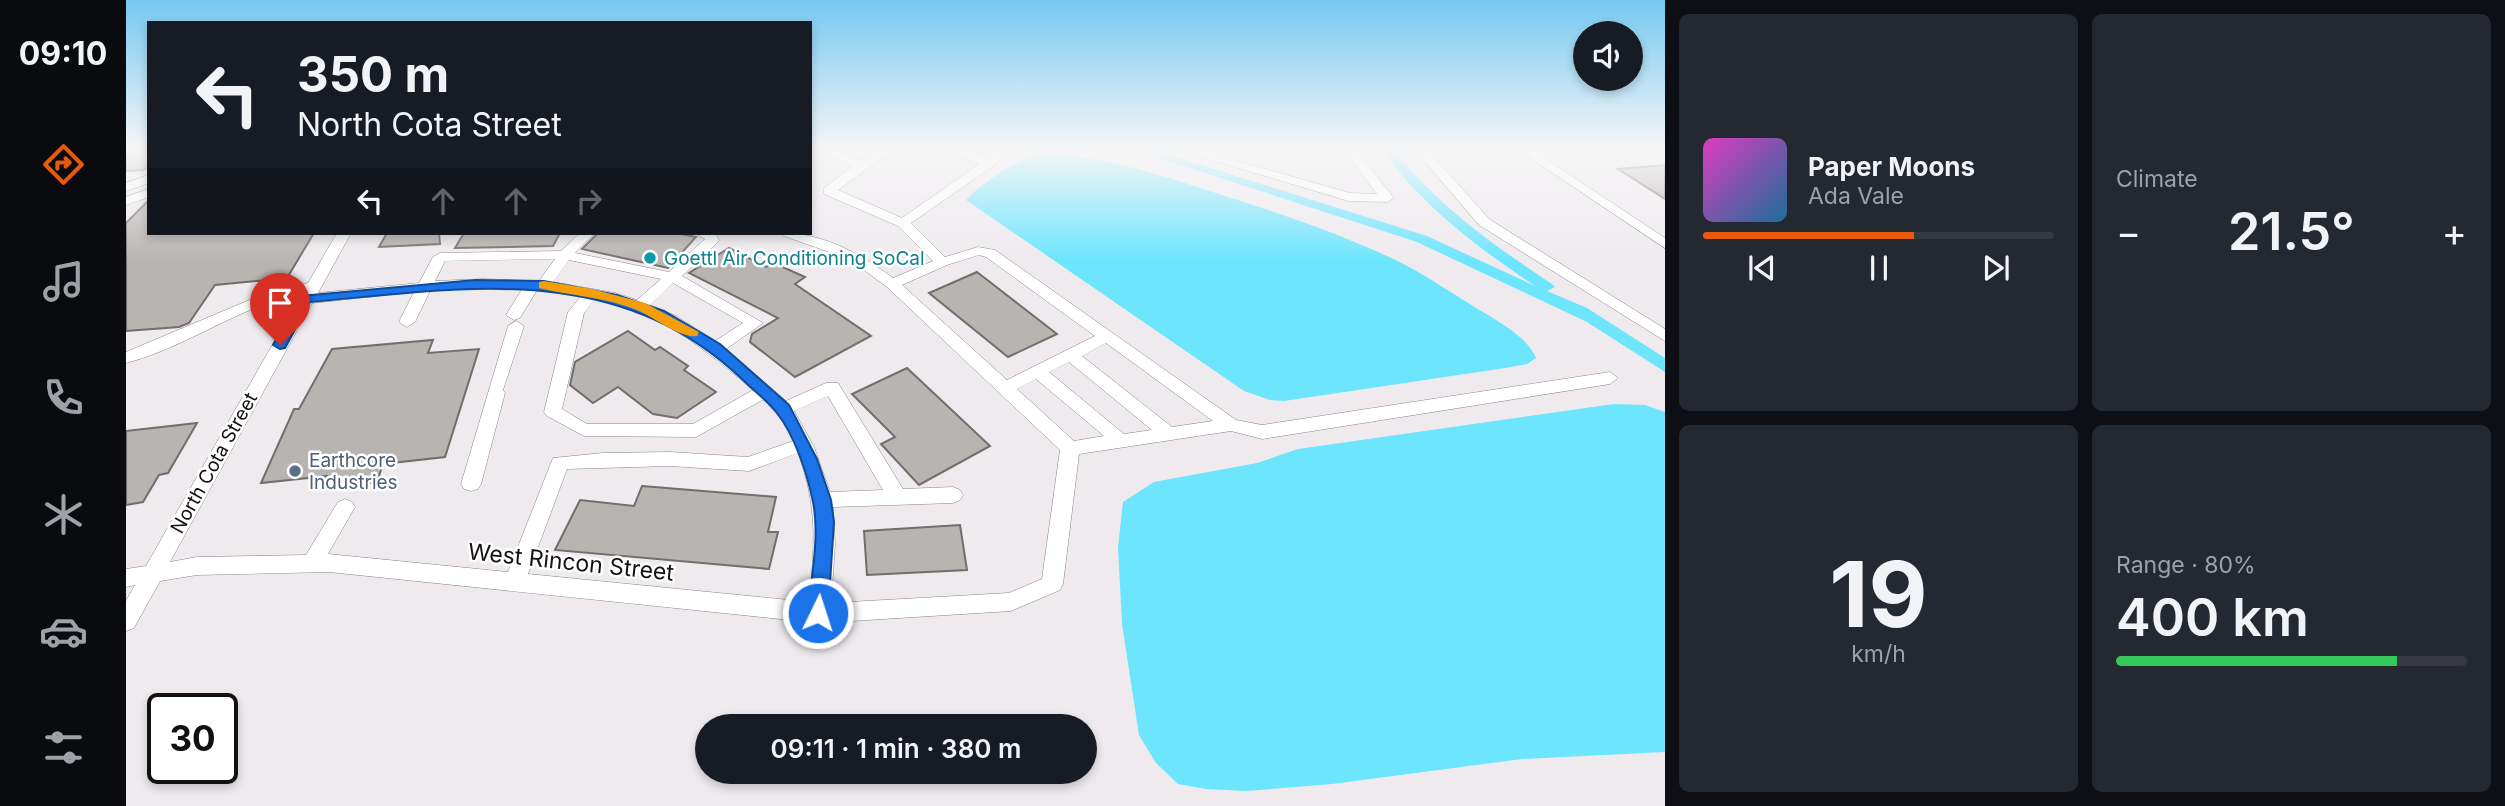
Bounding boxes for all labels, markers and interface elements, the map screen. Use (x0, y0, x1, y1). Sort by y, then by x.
map controls (1573, 21, 1643, 91)
button: sound (1573, 21, 1643, 91)
text: 09:10 (19, 34, 107, 73)
text: 350 m (297, 45, 449, 104)
icon: left (182, 49, 273, 140)
text: North Cota Street (297, 105, 562, 144)
icon: directions (39, 140, 88, 189)
text: Paper Moons (1808, 151, 1975, 182)
text: Climate (2116, 165, 2198, 193)
icon: left (351, 182, 389, 220)
icon: ahead (424, 182, 462, 220)
icon: ahead (497, 182, 535, 220)
icon: right (570, 182, 608, 220)
text: Ada Vale (1808, 182, 1904, 210)
text: 21.5° (2228, 200, 2355, 263)
text: − (2116, 209, 2141, 255)
text: + (2442, 209, 2467, 255)
place label: Goettl Air Conditioning SoCal (664, 247, 925, 270)
icon: previous (1743, 249, 1781, 287)
icon: pause (1860, 249, 1898, 287)
icon: next (1977, 249, 2015, 287)
marker: Goettl Air Conditioning SoCal (642, 250, 658, 266)
icon: music (39, 257, 88, 306)
pin (250, 273, 310, 345)
icon: arrive (261, 284, 299, 322)
icon: phone (39, 373, 88, 422)
street label: North Cota Street (166, 389, 262, 537)
place label: Earthcore Industries (309, 449, 398, 494)
marker: Earthcore Industries (287, 463, 303, 479)
icon: climate (39, 490, 88, 539)
street label: West Rincon Street (467, 537, 676, 587)
text: 19 (1829, 539, 1928, 649)
text: Range · 80% (2116, 551, 2256, 579)
position arrow (781, 576, 855, 650)
text: 400 km (2116, 586, 2309, 649)
icon: car (39, 607, 88, 656)
text: km/h (1851, 640, 1906, 668)
speed limit sign: 30 (147, 693, 238, 784)
icon: filters (39, 723, 88, 772)
text: 09:11 · 1 min · 380 m (771, 733, 1021, 764)

